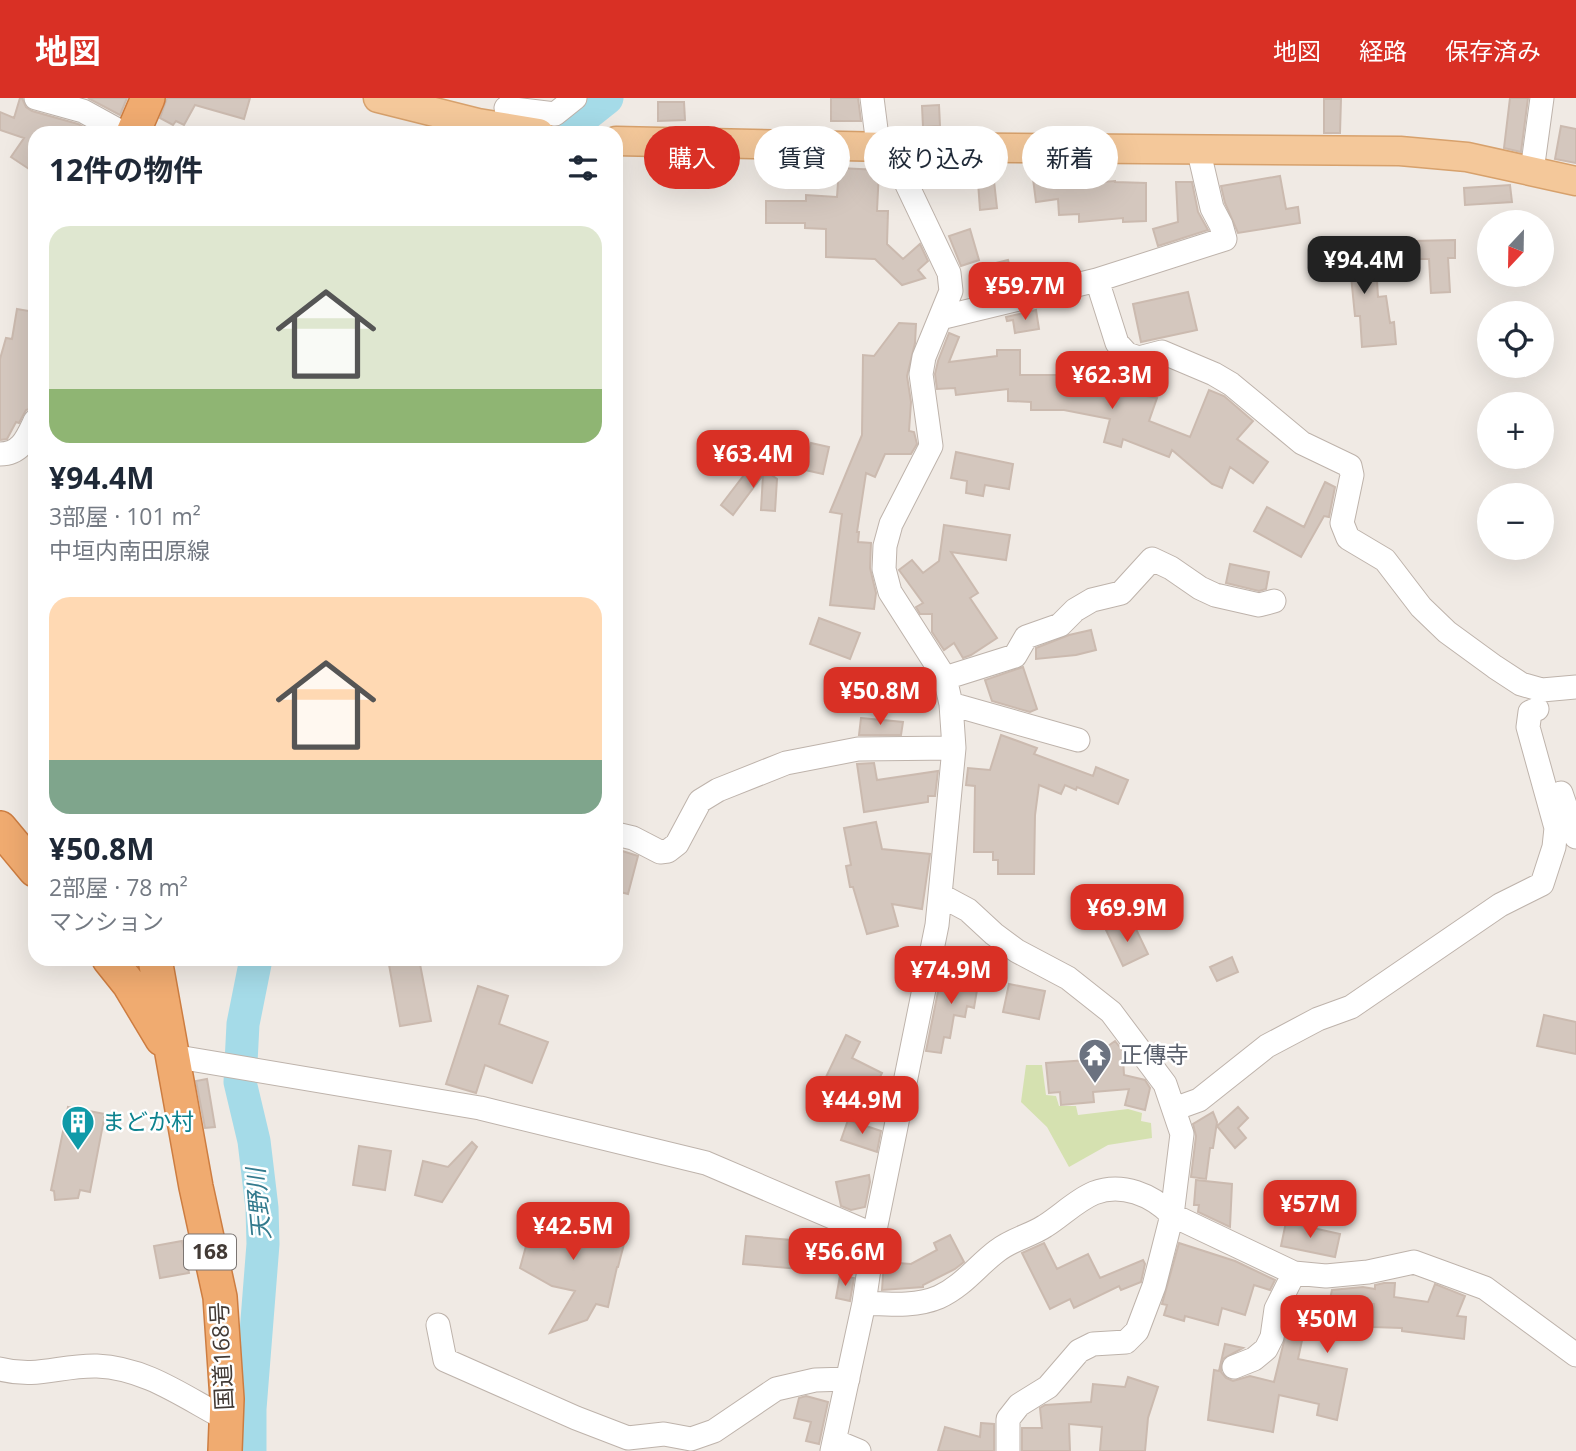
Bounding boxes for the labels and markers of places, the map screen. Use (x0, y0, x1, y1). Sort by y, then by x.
pin: ¥94.4M (1307, 236, 1421, 296)
pin: ¥59.7M (968, 262, 1082, 322)
pin: ¥62.3M (1055, 352, 1169, 411)
pin: ¥63.4M (696, 430, 810, 490)
pin: ¥50.8M (823, 668, 937, 727)
pin: ¥69.9M (1070, 884, 1184, 944)
pin: ¥74.9M (894, 946, 1008, 1006)
temple icon: 正傳寺 (1076, 1036, 1114, 1085)
place label: 正傳寺 (1120, 1038, 1189, 1070)
pin: ¥44.9M (805, 1076, 919, 1136)
building icon: まどか村 (59, 1103, 97, 1152)
place label: まどか村 (102, 1105, 194, 1137)
pin: ¥57M (1269, 1180, 1351, 1240)
pin: ¥42.5M (516, 1202, 630, 1262)
pin: ¥56.6M (788, 1228, 902, 1288)
pin: ¥50M (1286, 1296, 1368, 1355)

